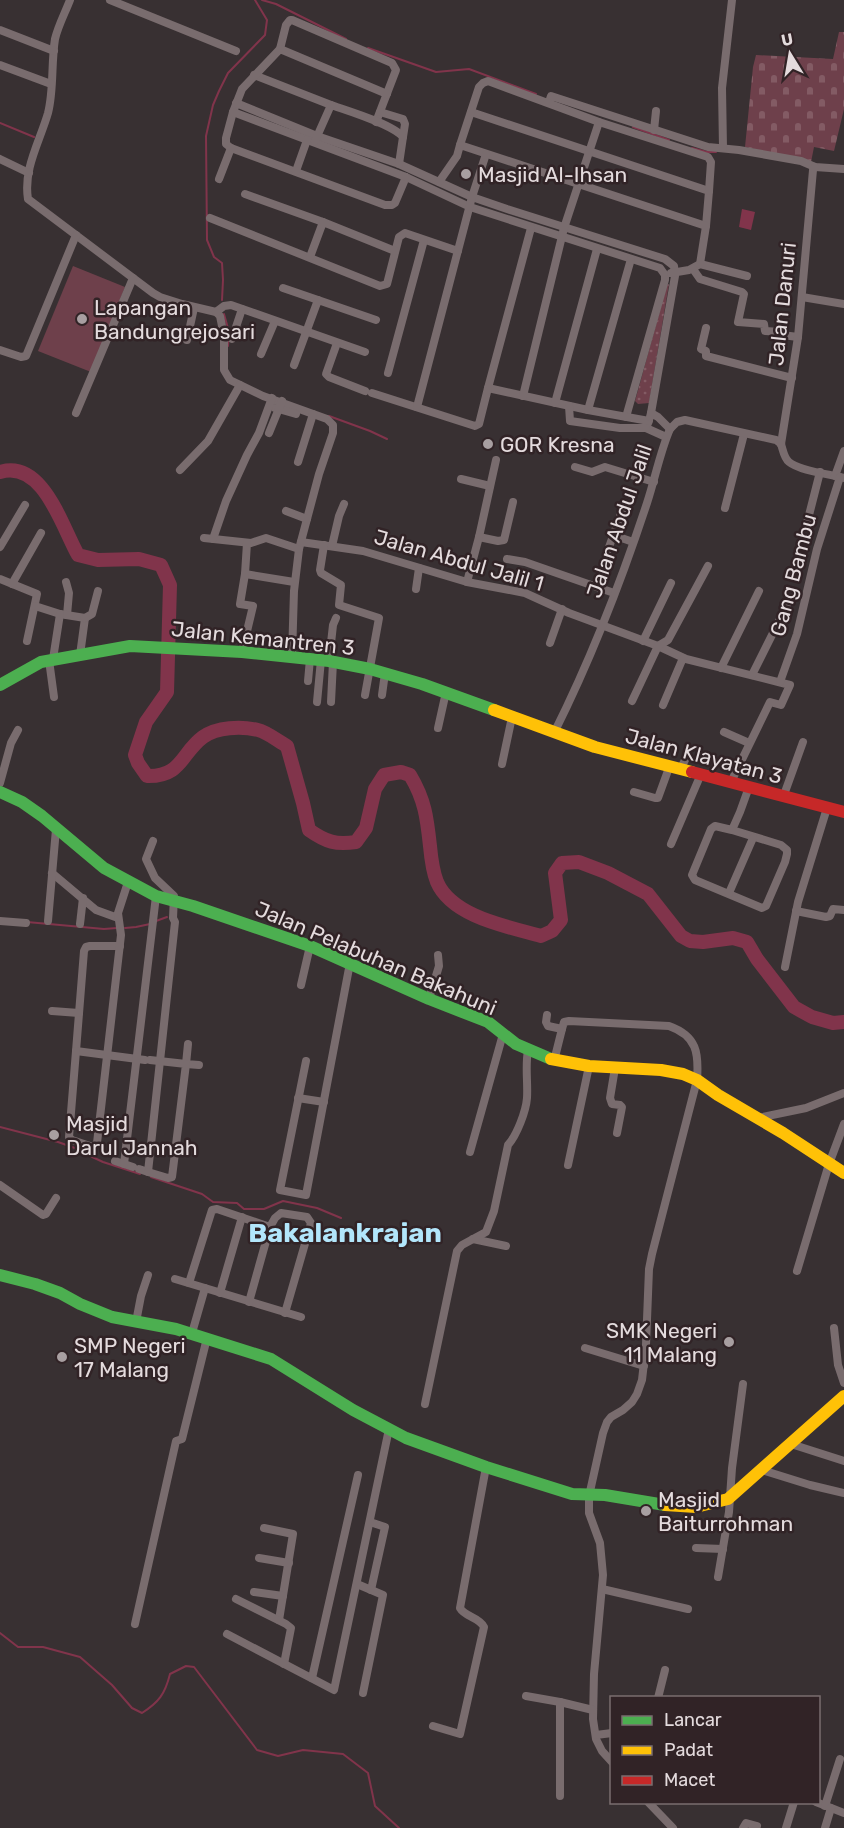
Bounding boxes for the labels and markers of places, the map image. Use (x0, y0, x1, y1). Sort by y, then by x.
place label: Masjid Al-Ihsan (478, 162, 627, 187)
marker: Masjid Al-Ihsan (459, 167, 473, 181)
place label: Lapangan Bandungrejosari (94, 295, 255, 344)
marker: Lapangan Bandungrejosari (75, 312, 89, 326)
place label: GOR Kresna (500, 432, 615, 457)
marker: GOR Kresna (481, 437, 495, 451)
place label: Masjid Darul Jannah (66, 1111, 198, 1160)
marker: Masjid Darul Jannah (47, 1128, 61, 1142)
place label: SMK Negeri 11 Malang (606, 1318, 717, 1367)
place label: SMP Negeri 17 Malang (74, 1333, 186, 1382)
marker: SMK Negeri 11 Malang (722, 1335, 736, 1349)
marker: SMP Negeri 17 Malang (55, 1350, 69, 1364)
place label: Masjid Baiturrohman (658, 1487, 793, 1536)
marker: Masjid Baiturrohman (639, 1504, 653, 1518)

